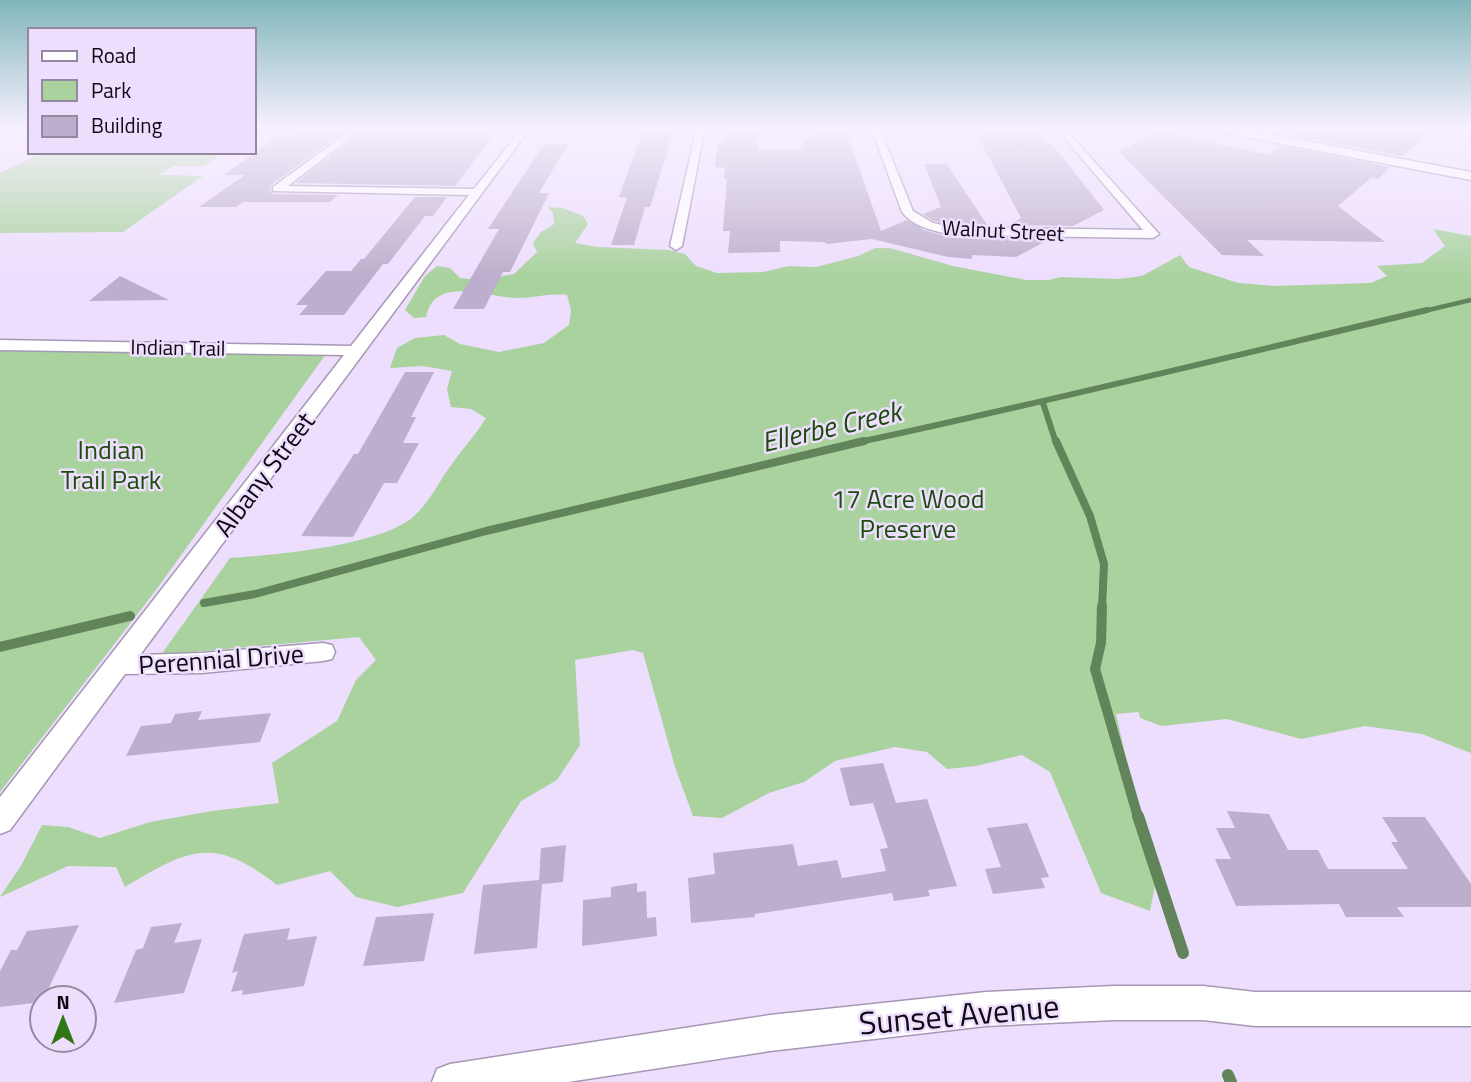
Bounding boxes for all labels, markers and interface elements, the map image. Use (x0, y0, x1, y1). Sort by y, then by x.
legend (28, 28, 256, 154)
text: Road (91, 39, 136, 71)
text: Park (91, 74, 131, 106)
text: Building (91, 109, 163, 141)
street label: Walnut Street (941, 211, 1065, 249)
street label: Indian Trail (130, 330, 226, 364)
water label: Ellerbe Creek (757, 388, 908, 463)
street label: Albany Street (204, 403, 324, 545)
park label: Indian Trail Park (61, 430, 161, 499)
park label: 17 Acre Wood Preserve (832, 479, 984, 548)
street label: Perennial Drive (137, 634, 305, 684)
street label: Sunset Avenue (857, 981, 1061, 1047)
north arrow (28, 984, 98, 1054)
text: N (56, 987, 70, 1016)

